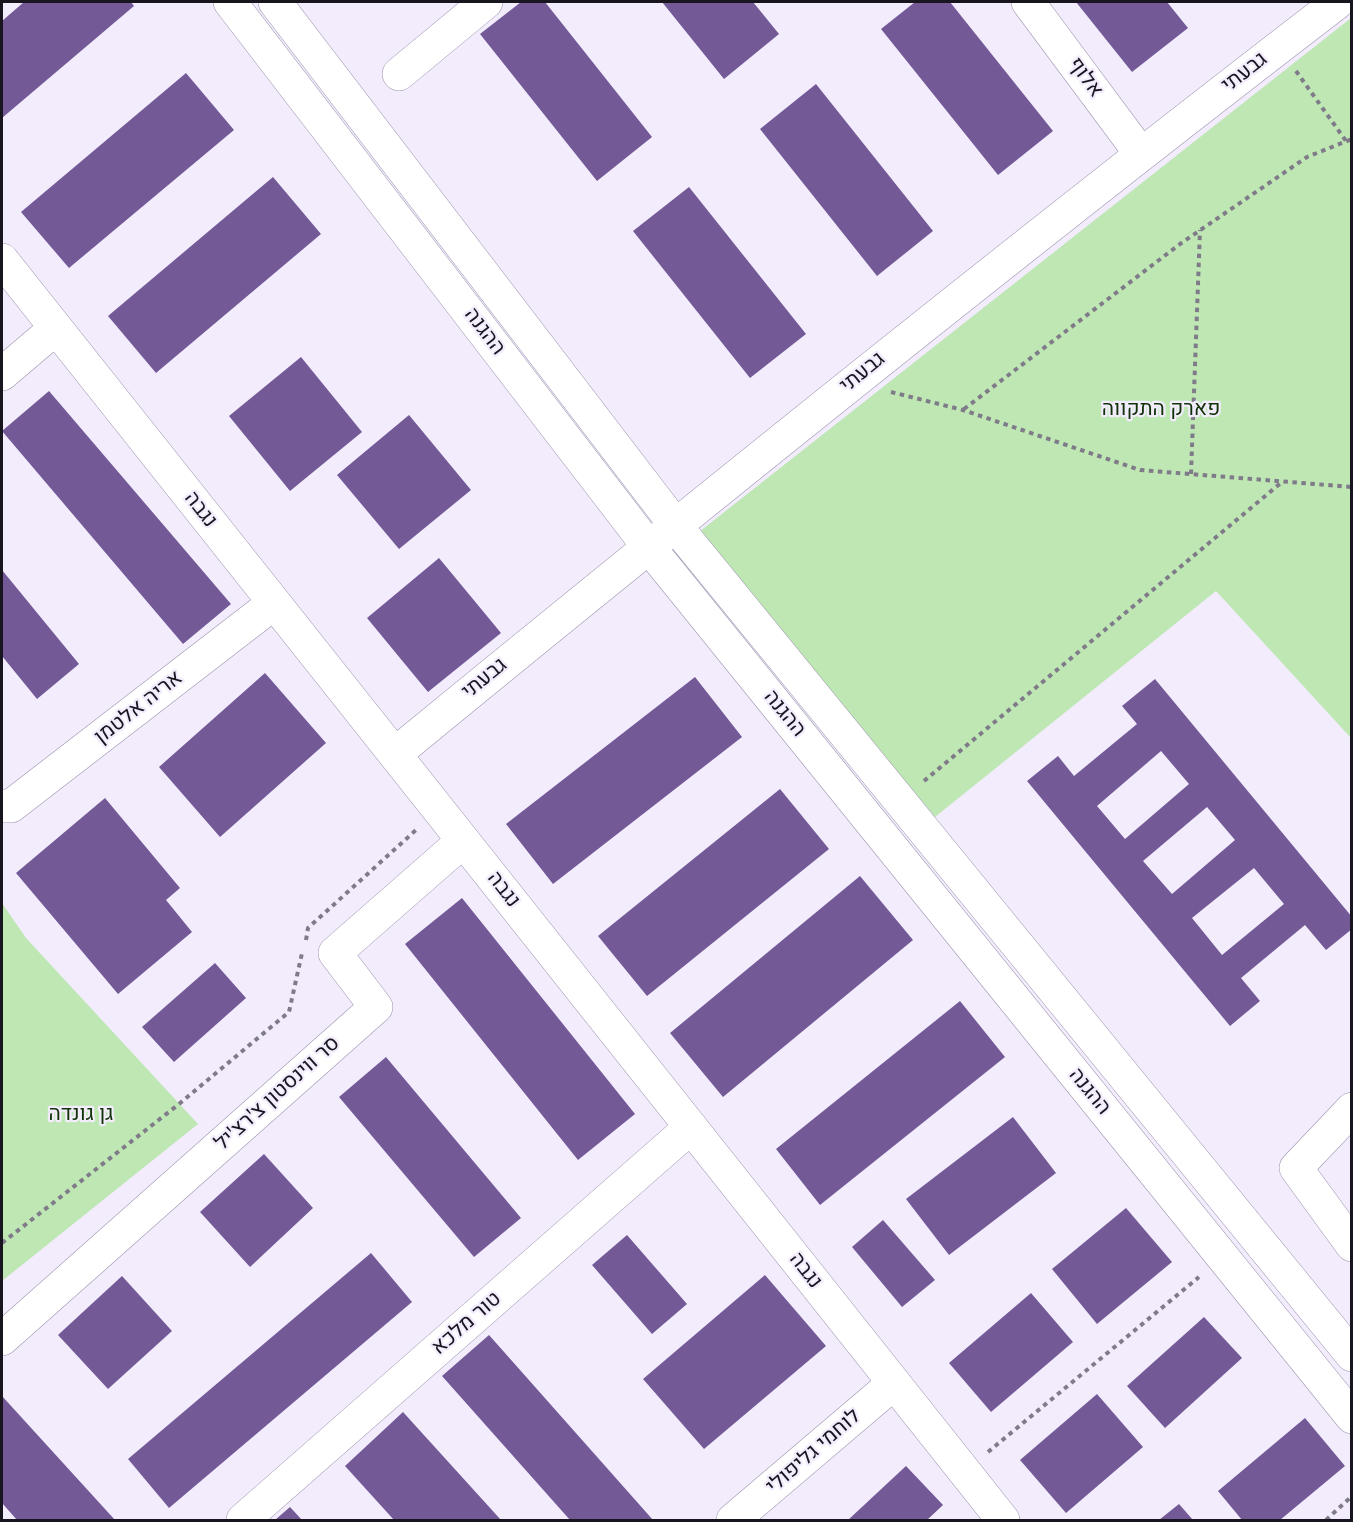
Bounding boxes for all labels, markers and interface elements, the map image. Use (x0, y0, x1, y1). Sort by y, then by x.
street label: גבעתי (1217, 47, 1273, 99)
street label: אלוף (1062, 53, 1108, 103)
street label: ההגנה (458, 303, 510, 361)
street label: גבעתי (835, 347, 891, 399)
park label: פארק התקווה (1102, 397, 1220, 423)
street label: נגבה (178, 487, 222, 533)
street label: גבעתי (457, 653, 513, 705)
street label: אריה אלטמן (90, 666, 188, 750)
street label: ההגנה (758, 686, 810, 742)
street label: נגבה (481, 867, 525, 913)
street label: סר ווינסטון צ'רצ'יל (210, 1031, 346, 1157)
street label: ההגנה (1063, 1064, 1115, 1120)
park label: גן גונדה (49, 1102, 113, 1128)
street label: נגבה (783, 1248, 827, 1294)
street label: טור מלכא (427, 1287, 507, 1361)
street label: לוחמי גליפולי (762, 1404, 866, 1500)

